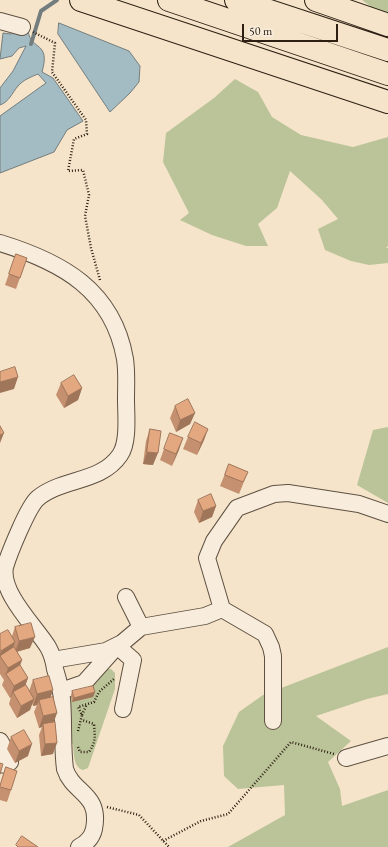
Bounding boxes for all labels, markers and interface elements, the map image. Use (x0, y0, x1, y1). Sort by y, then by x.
scale bar (244, 16, 340, 42)
text: 50 m (249, 23, 272, 39)

